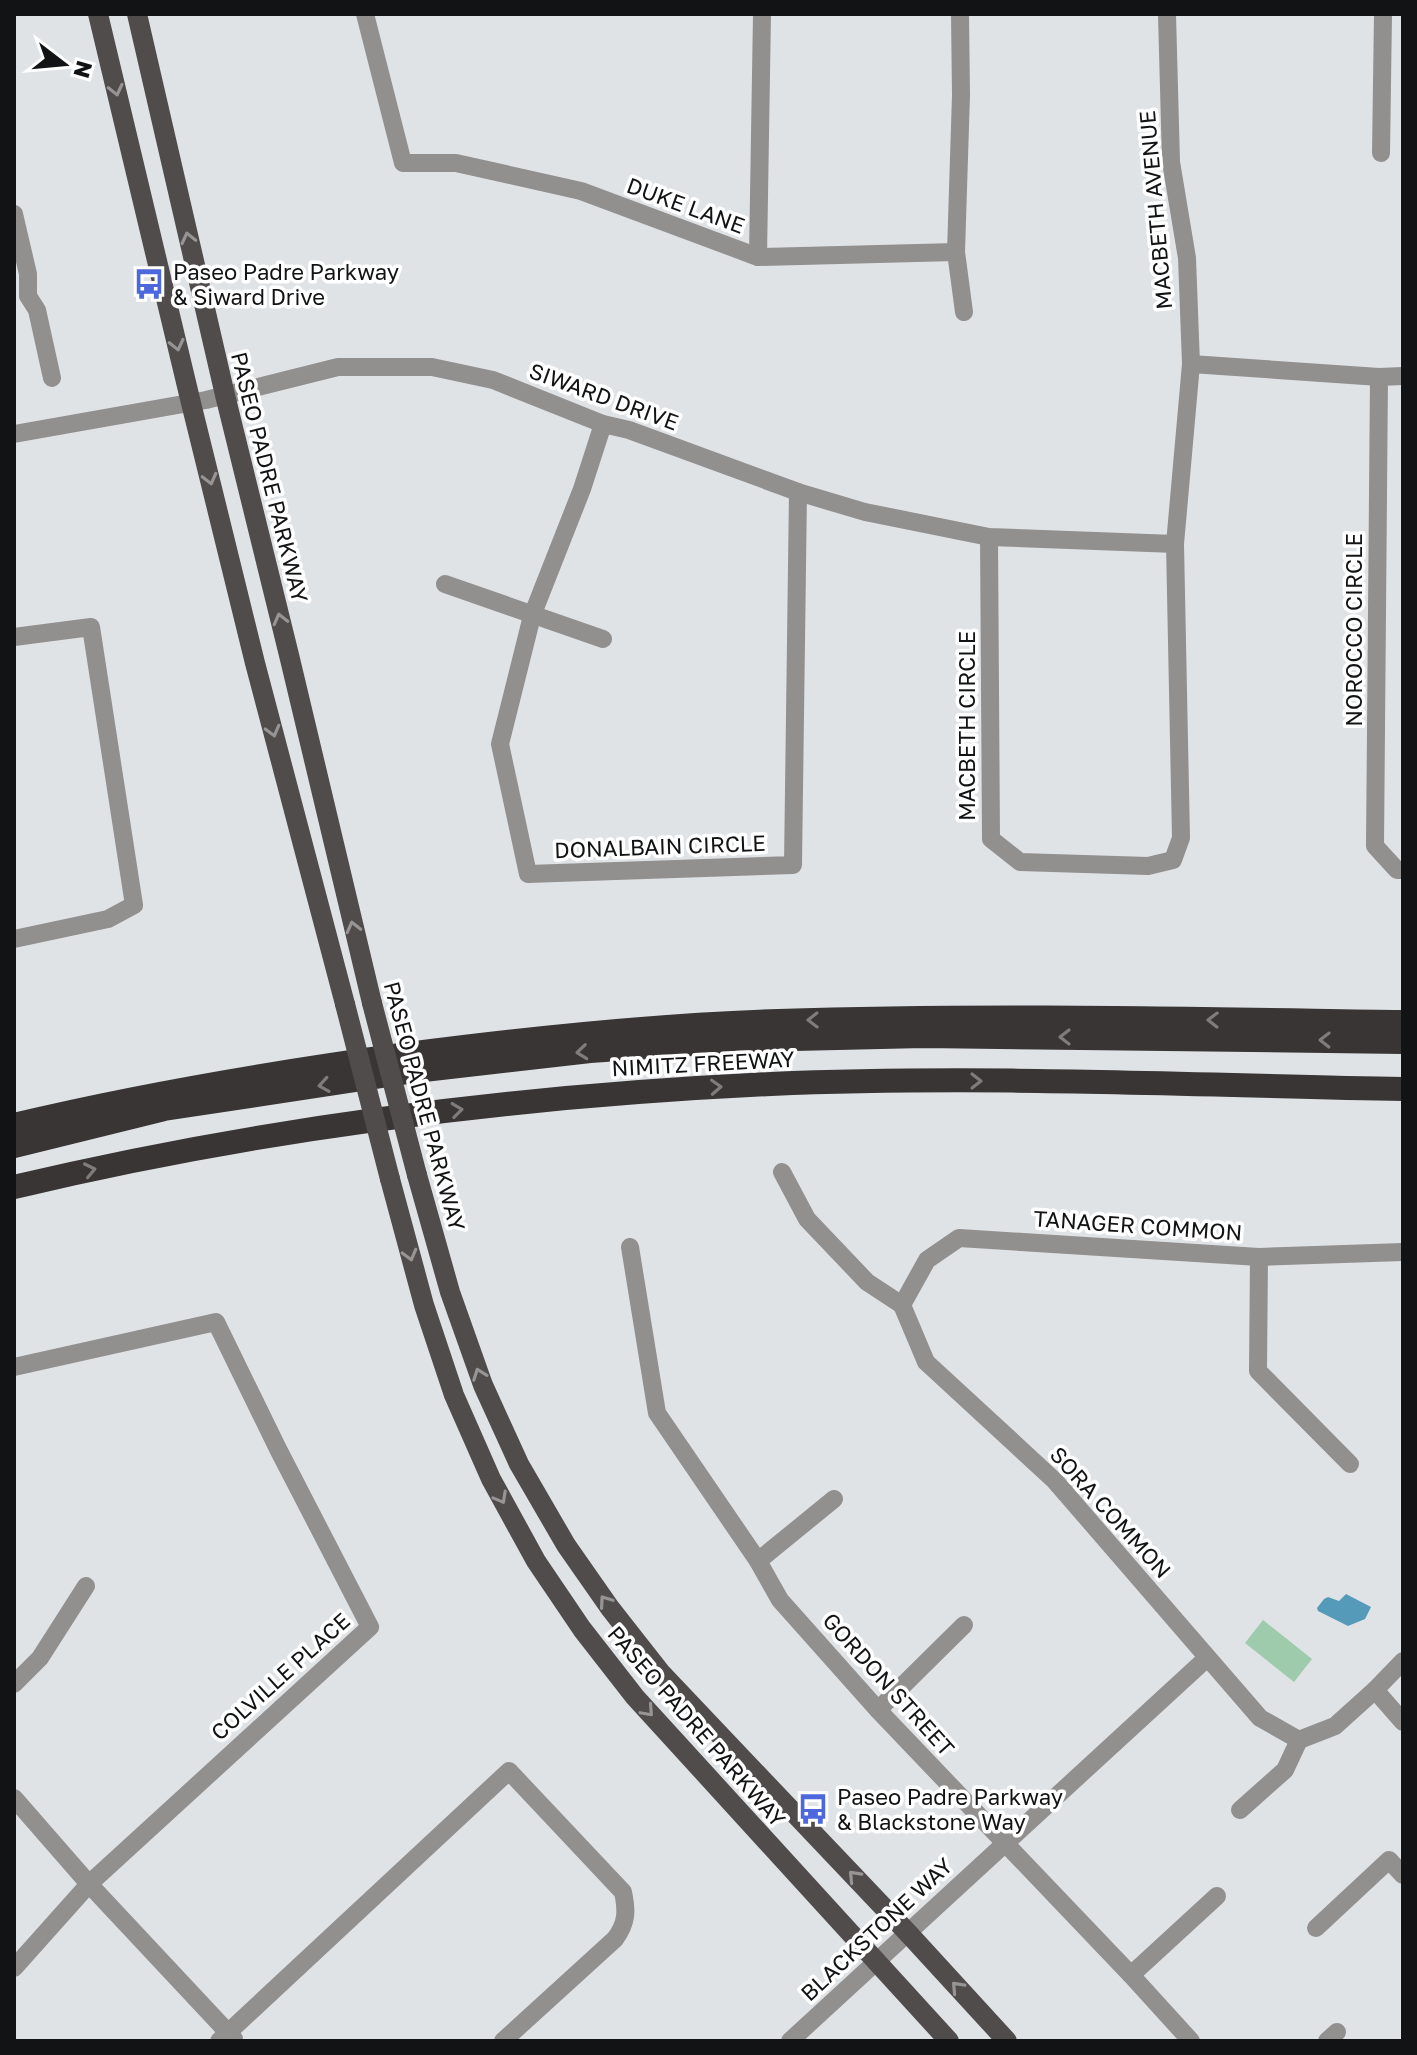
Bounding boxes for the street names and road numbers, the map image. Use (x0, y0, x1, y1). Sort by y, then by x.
street label: MACBETH AVENUE (1133, 109, 1177, 311)
street label: DUKE LANE (623, 171, 749, 239)
street label: PASEO PADRE PARKWAY (226, 349, 314, 605)
street label: SIWARD DRIVE (526, 356, 682, 436)
street label: NOROCCO CIRCLE (1340, 533, 1367, 727)
street label: MACBETH CIRCLE (953, 631, 980, 821)
street label: DONALBAIN CIRCLE (554, 829, 766, 863)
street label: PASEO PADRE PARKWAY (379, 978, 471, 1234)
street label: NIMITZ FREEWAY (611, 1045, 795, 1081)
street label: TANAGER COMMON (1033, 1204, 1243, 1246)
street label: SORA COMMON (1045, 1441, 1177, 1583)
street label: COLVILLE PLACE (205, 1607, 355, 1745)
street label: GORDON STREET (817, 1607, 961, 1762)
street label: PASEO PADRE PARKWAY (602, 1620, 792, 1832)
street label: BLACKSTONE WAY (795, 1852, 957, 2006)

